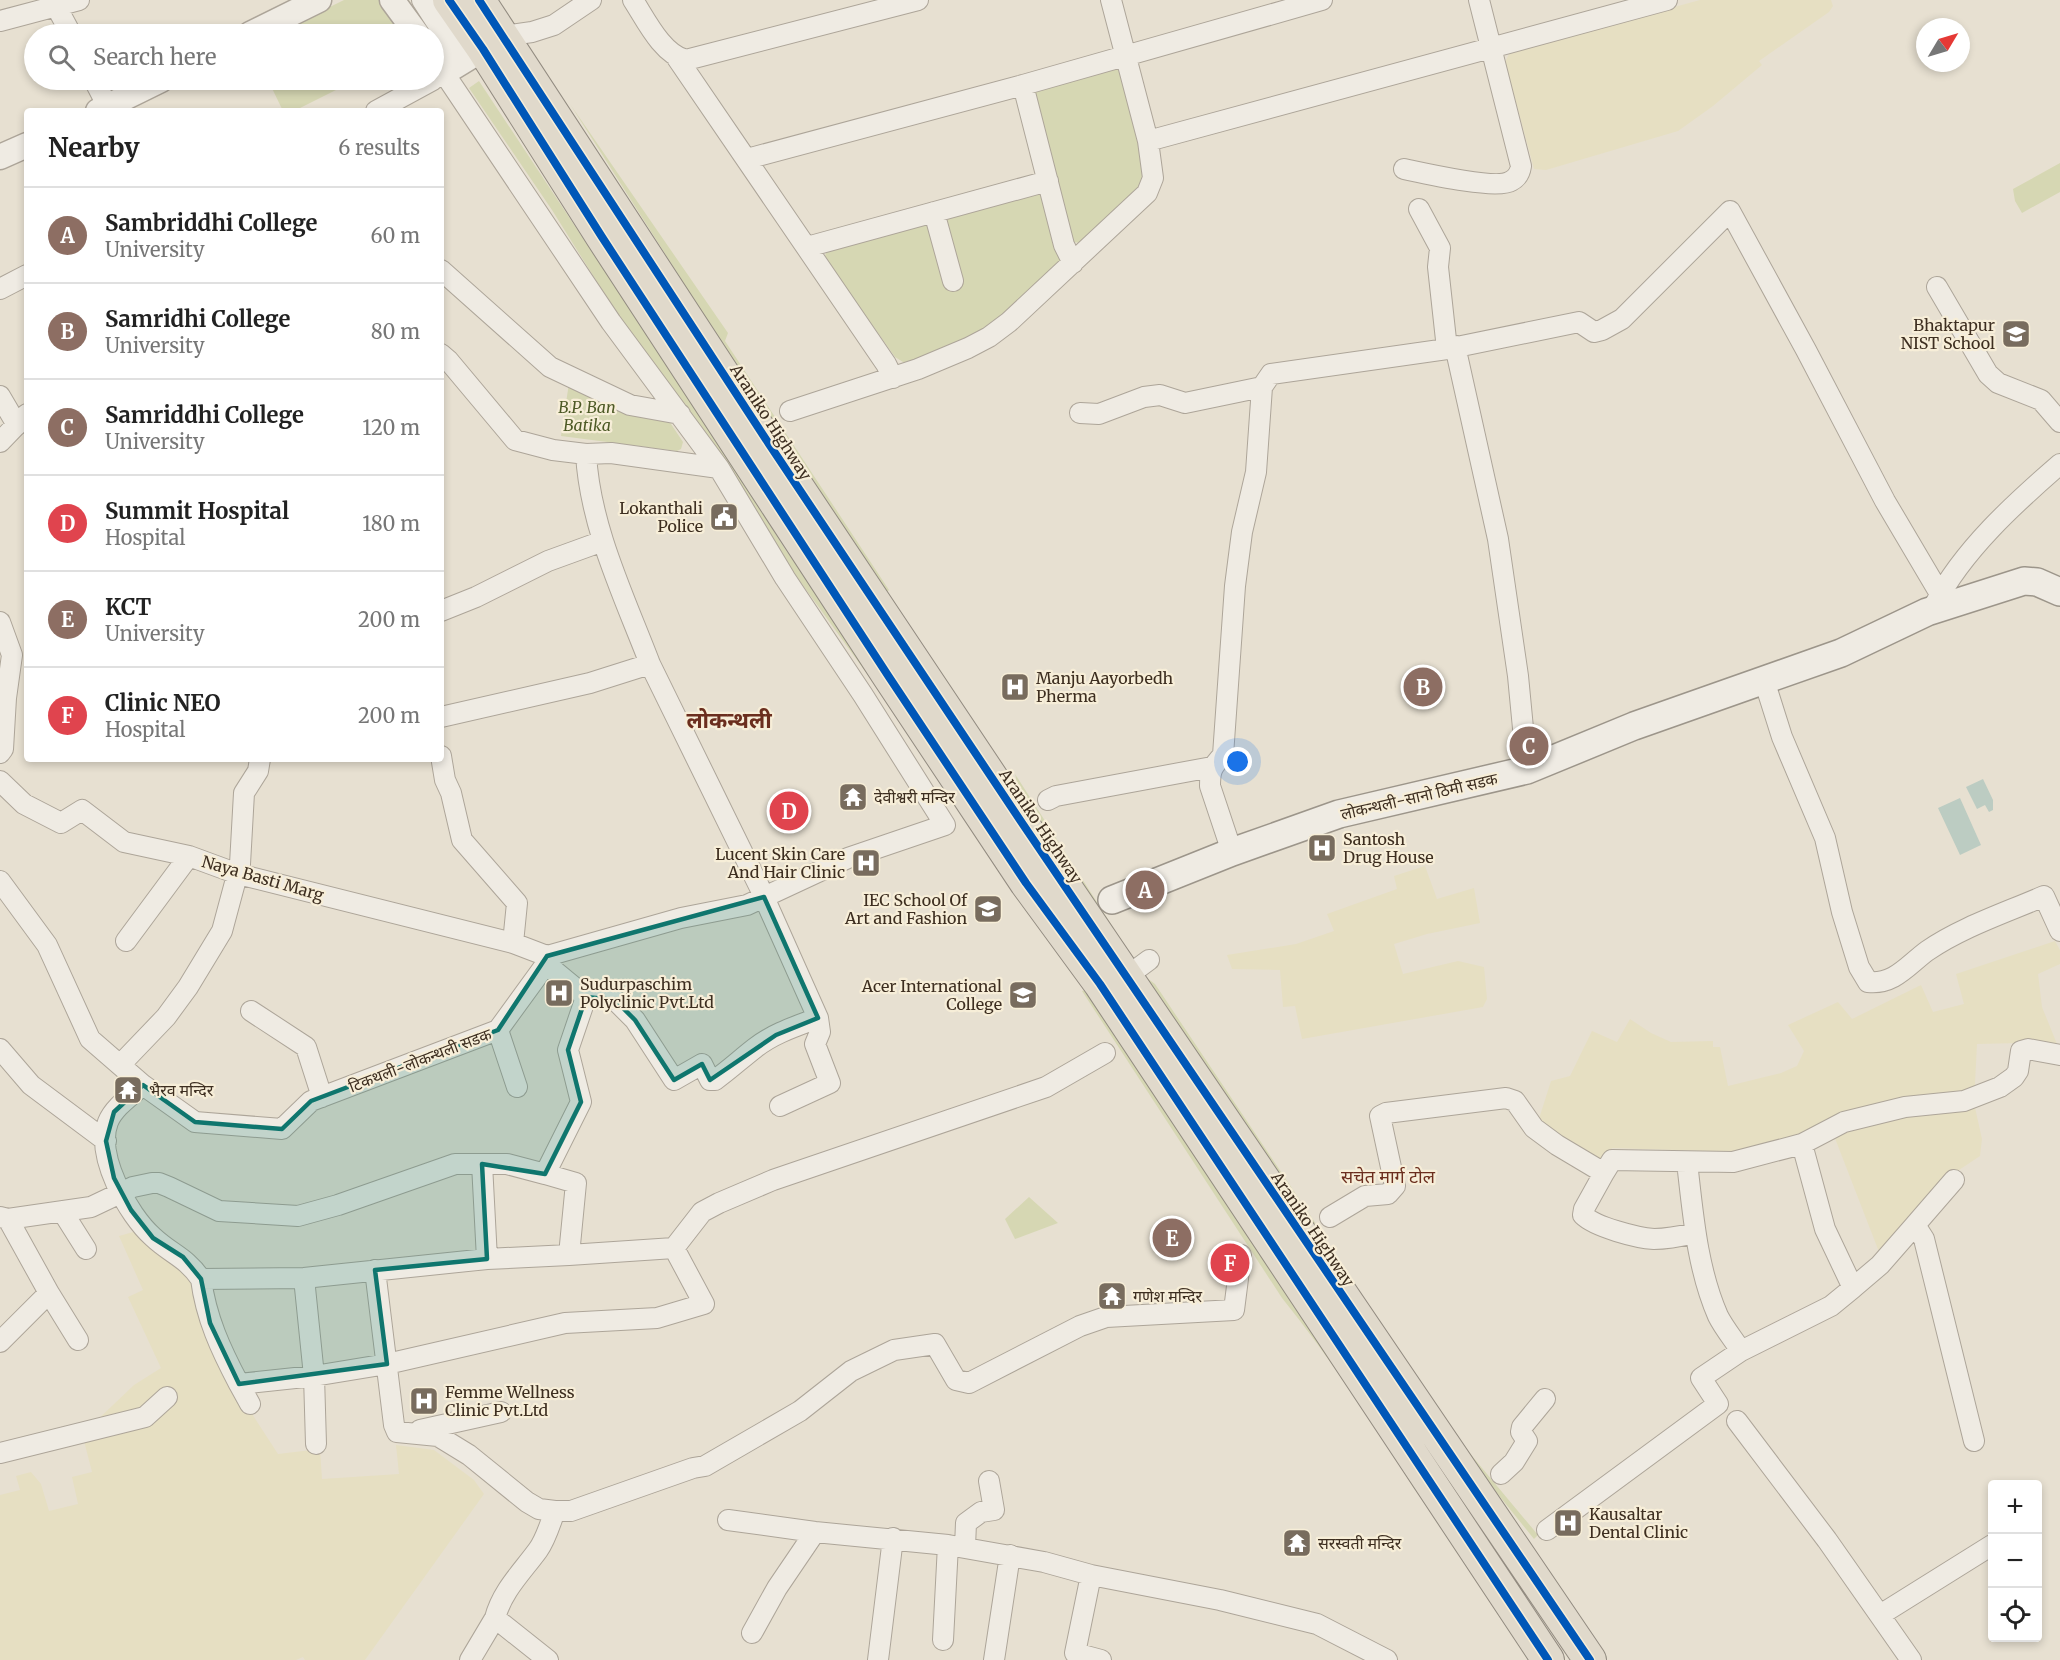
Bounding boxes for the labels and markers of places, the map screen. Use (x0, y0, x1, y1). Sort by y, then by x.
place label: Bhaktapur NIST School (1901, 315, 1995, 353)
school or university icon: Bhaktapur NIST School (2000, 318, 2032, 350)
place label: Lokanthali Police (619, 498, 703, 536)
public building icon: Lokanthali Police (708, 501, 740, 533)
pin: B (1404, 664, 1442, 710)
place label: Manju Aayorbedh Pherma (1036, 668, 1174, 706)
hospital icon: Manju Aayorbedh Pherma (999, 671, 1031, 703)
pin: C (1510, 724, 1549, 768)
temple icon: देवीश्वरी मन्दिर (837, 781, 869, 813)
place label: देवीश्वरी मन्दिर (874, 787, 955, 807)
pin: D (770, 788, 808, 834)
place label: Santosh Drug House (1343, 829, 1434, 867)
hospital icon: Santosh Drug House (1306, 832, 1338, 864)
place label: Lucent Skin Care And Hair Clinic (715, 844, 845, 882)
hospital icon: Lucent Skin Care And Hair Clinic (850, 847, 882, 879)
pin: A (1126, 868, 1164, 912)
place label: IEC School Of Art and Fashion (844, 890, 968, 928)
school or university icon: IEC School Of Art and Fashion (972, 893, 1004, 925)
place label: Sudurpaschim Polyclinic Pvt.Ltd (580, 974, 714, 1012)
place label: Acer International College (861, 976, 1002, 1014)
hospital icon: Sudurpaschim Polyclinic Pvt.Ltd (543, 977, 575, 1009)
school or university icon: Acer International College (1007, 979, 1039, 1011)
temple icon: भैरव मन्दिर (112, 1074, 144, 1106)
place label: भैरव मन्दिर (149, 1080, 214, 1100)
pin: E (1152, 1216, 1192, 1260)
pin: F (1210, 1240, 1250, 1286)
temple icon: गणेश मन्दिर (1096, 1280, 1128, 1312)
place label: गणेश मन्दिर (1133, 1286, 1202, 1306)
place label: Femme Wellness Clinic Pvt.Ltd (445, 1382, 575, 1420)
hospital icon: Femme Wellness Clinic Pvt.Ltd (408, 1385, 440, 1417)
place label: Kausaltar Dental Clinic (1589, 1504, 1688, 1542)
hospital icon: Kausaltar Dental Clinic (1552, 1507, 1584, 1539)
temple icon: सरस्वती मन्दिर (1281, 1527, 1313, 1559)
place label: सरस्वती मन्दिर (1318, 1533, 1402, 1553)

